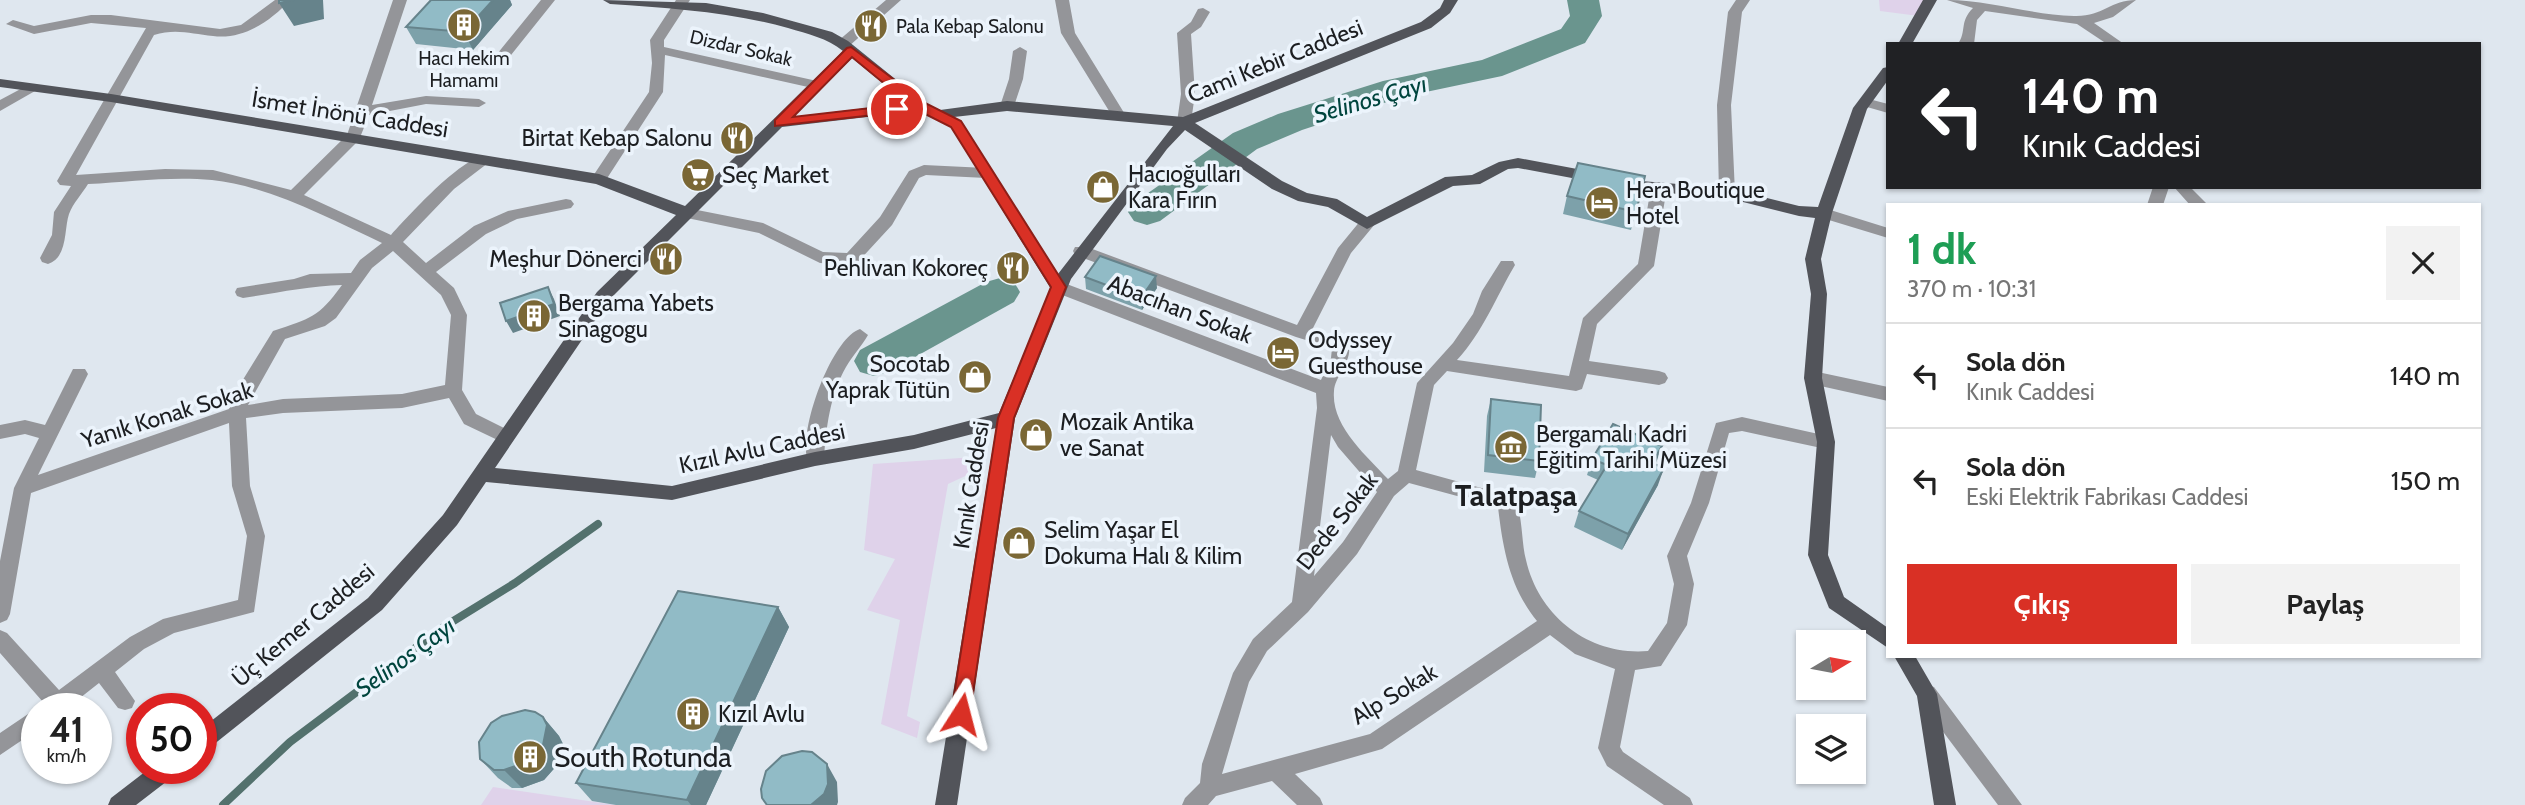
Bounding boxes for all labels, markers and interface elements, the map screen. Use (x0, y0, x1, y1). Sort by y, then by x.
building icon: Hacı Hekim Hamamı (445, 6, 483, 44)
restaurant icon: Pala Kebap Salonu (852, 7, 890, 45)
street label: Cami Kebir Caddesi (1183, 13, 1367, 109)
place label: Pala Kebap Salonu (896, 15, 1044, 38)
street label: Dizdar Sokak (688, 25, 795, 71)
place label: Hacı Hekim Hamamı (418, 47, 510, 92)
text: 140 m (2022, 66, 2159, 125)
water label: Selinos Çayı (1310, 69, 1430, 129)
icon: left (1907, 70, 1998, 161)
pin (867, 79, 927, 139)
street label: İsmet İnönü Caddesi (250, 85, 450, 143)
icon: arrive (878, 90, 916, 128)
restaurant icon: Birtat Kebap Salonu (718, 119, 756, 157)
place label: Birtat Kebap Salonu (521, 124, 712, 152)
text: Kınık Caddesi (2022, 126, 2201, 165)
supermarket icon: Seç Market (679, 156, 717, 194)
place label: Hacıoğulları Kara Fırın (1128, 160, 1241, 214)
place label: Seç Market (722, 161, 829, 189)
shop icon: Hacıoğulları Kara Fırın (1084, 168, 1122, 206)
place label: Hera Boutique Hotel (1626, 176, 1765, 230)
hotel icon: Hera Boutique Hotel (1583, 184, 1621, 222)
text: 1 dk (1907, 223, 1976, 275)
button: close (2386, 226, 2460, 300)
restaurant icon: Meşhur Dönerci (647, 240, 685, 278)
place label: Meşhur Dönerci (489, 245, 642, 273)
restaurant icon: Pehlivan Kokoreç (994, 249, 1032, 287)
place label: Pehlivan Kokoreç (824, 254, 988, 282)
street label: Abacıhan Sokak (1104, 269, 1257, 350)
text: 370 m · 10:31 (1907, 275, 2036, 303)
place label: Bergama Yabets Sinagogu (558, 289, 714, 343)
building icon: Bergama Yabets Sinagogu (515, 297, 553, 335)
place label: Odyssey Guesthouse (1308, 326, 1423, 380)
hotel icon: Odyssey Guesthouse (1264, 334, 1302, 372)
text: Sola dön (1966, 346, 2066, 378)
place label: Socotab Yaprak Tütün (825, 350, 950, 404)
icon: left (1907, 357, 1945, 395)
shop icon: Socotab Yaprak Tütün (956, 358, 994, 396)
text: 140 m (2390, 360, 2460, 392)
street label: Yanık Konak Sokak (77, 375, 257, 455)
text: Kınık Caddesi (1966, 378, 2095, 406)
place label: Mozaik Antika ve Sanat (1060, 408, 1194, 462)
shop icon: Mozaik Antika ve Sanat (1017, 416, 1055, 454)
street label: Kızıl Avlu Caddesi (676, 417, 848, 479)
street label: Kınık Caddesi (947, 419, 995, 551)
place label: Bergamalı Kadri Eğitim Tarihi Müzesi (1536, 420, 1727, 474)
museum icon: Bergamalı Kadri Eğitim Tarihi Müzesi (1492, 428, 1530, 466)
text: Sola dön (1966, 451, 2066, 483)
icon: left (1907, 462, 1945, 500)
text: 150 m (2391, 465, 2460, 497)
street label: Dede Sokak (1290, 466, 1384, 575)
district label: Talatpaşa (1455, 477, 1577, 514)
text: Eski Elektrik Fabrikası Caddesi (1966, 483, 2248, 511)
place label: Selim Yaşar El Dokuma Halı & Kilim (1044, 516, 1242, 570)
shop icon: Selim Yaşar El Dokuma Halı & Kilim (1000, 524, 1038, 562)
street label: Üç Kemer Caddesi (226, 557, 380, 693)
button: Çıkış (1907, 564, 2177, 644)
button: Paylaş (2191, 564, 2460, 644)
water label: Selinos Çayı (350, 611, 460, 703)
north arrow (1796, 630, 1866, 700)
map controls (1796, 630, 1866, 784)
street label: Alp Sokak (1346, 657, 1443, 730)
position arrow (924, 677, 998, 751)
speed limit sign: 50 (126, 693, 217, 784)
building icon: Kızıl Avlu (674, 695, 712, 733)
place label: Kızıl Avlu (718, 700, 805, 728)
text: 41 (49, 708, 84, 751)
button: layers (1796, 714, 1866, 784)
building icon: South Rotunda (511, 738, 549, 776)
place label: South Rotunda (554, 740, 732, 774)
text: km/h (47, 745, 86, 767)

